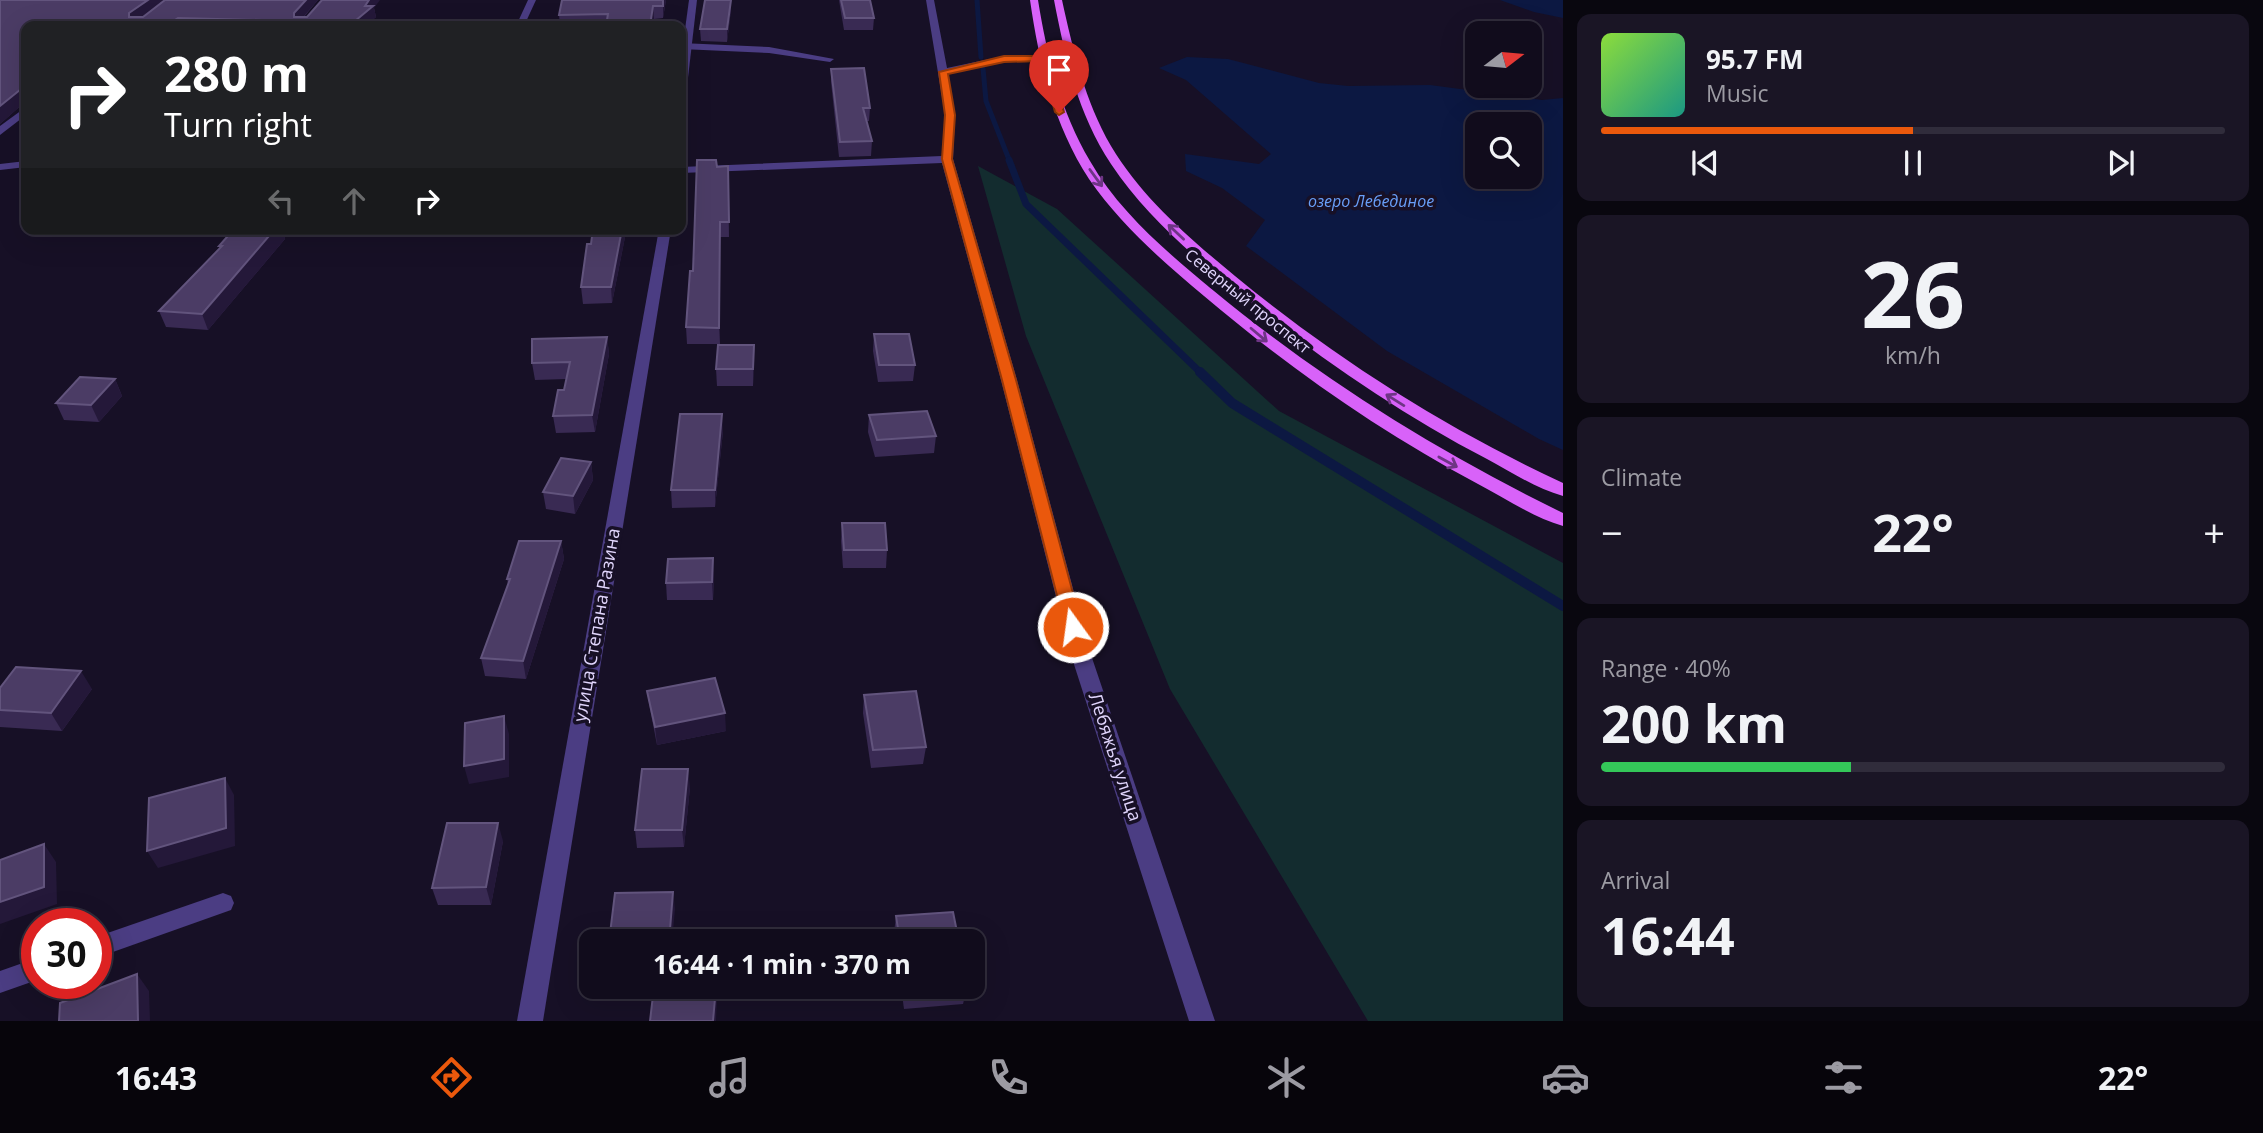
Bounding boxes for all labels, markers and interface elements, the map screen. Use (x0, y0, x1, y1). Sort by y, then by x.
north arrow (1465, 21, 1542, 98)
map controls (1465, 21, 1542, 189)
text: 280 m (164, 40, 309, 106)
pin (1029, 40, 1089, 112)
text: 95.7 FM (1706, 41, 1804, 77)
icon: right (49, 49, 140, 140)
icon: arrive (1040, 51, 1078, 89)
text: Music (1706, 77, 1769, 109)
text: Turn right (164, 103, 312, 146)
button: search (1465, 112, 1542, 189)
icon: previous (1686, 144, 1724, 182)
icon: pause (1894, 144, 1932, 182)
icon: next (2102, 144, 2140, 182)
one-way arrow (1088, 168, 1103, 187)
icon: left (262, 182, 300, 220)
icon: ahead (335, 182, 373, 220)
icon: right (408, 182, 446, 220)
water label: озеро Лебединое (1308, 190, 1434, 212)
one-way arrow (1168, 223, 1185, 240)
text: 26 (1861, 231, 1965, 355)
street label: Северный проспект (1181, 244, 1316, 359)
one-way arrow (1250, 327, 1268, 343)
text: km/h (1885, 339, 1941, 371)
one-way arrow (1386, 393, 1406, 407)
one-way arrow (1437, 455, 1457, 469)
text: Climate (1601, 461, 1682, 493)
text: 22° (1872, 496, 1954, 567)
text: − (1601, 506, 1623, 558)
text: + (2203, 506, 2225, 558)
street label: улица Степана Разина (567, 526, 625, 724)
position arrow (1036, 590, 1110, 664)
text: Range · 40% (1601, 652, 1731, 684)
text: 200 km (1601, 687, 1787, 758)
street label: Лебяжья улица (1084, 689, 1148, 824)
text: Arrival (1601, 864, 1670, 896)
text: 16:44 (1601, 899, 1735, 970)
speed limit sign: 30 (21, 908, 112, 999)
text: 16:44 · 1 min · 370 m (653, 946, 911, 982)
icon: directions (427, 1053, 476, 1102)
icon: music (705, 1053, 754, 1102)
icon: phone (984, 1053, 1033, 1102)
icon: climate (1262, 1053, 1311, 1102)
icon: car (1541, 1053, 1590, 1102)
icon: filters (1819, 1053, 1868, 1102)
text: 16:43 (115, 1056, 197, 1099)
text: 22° (2098, 1056, 2148, 1099)

